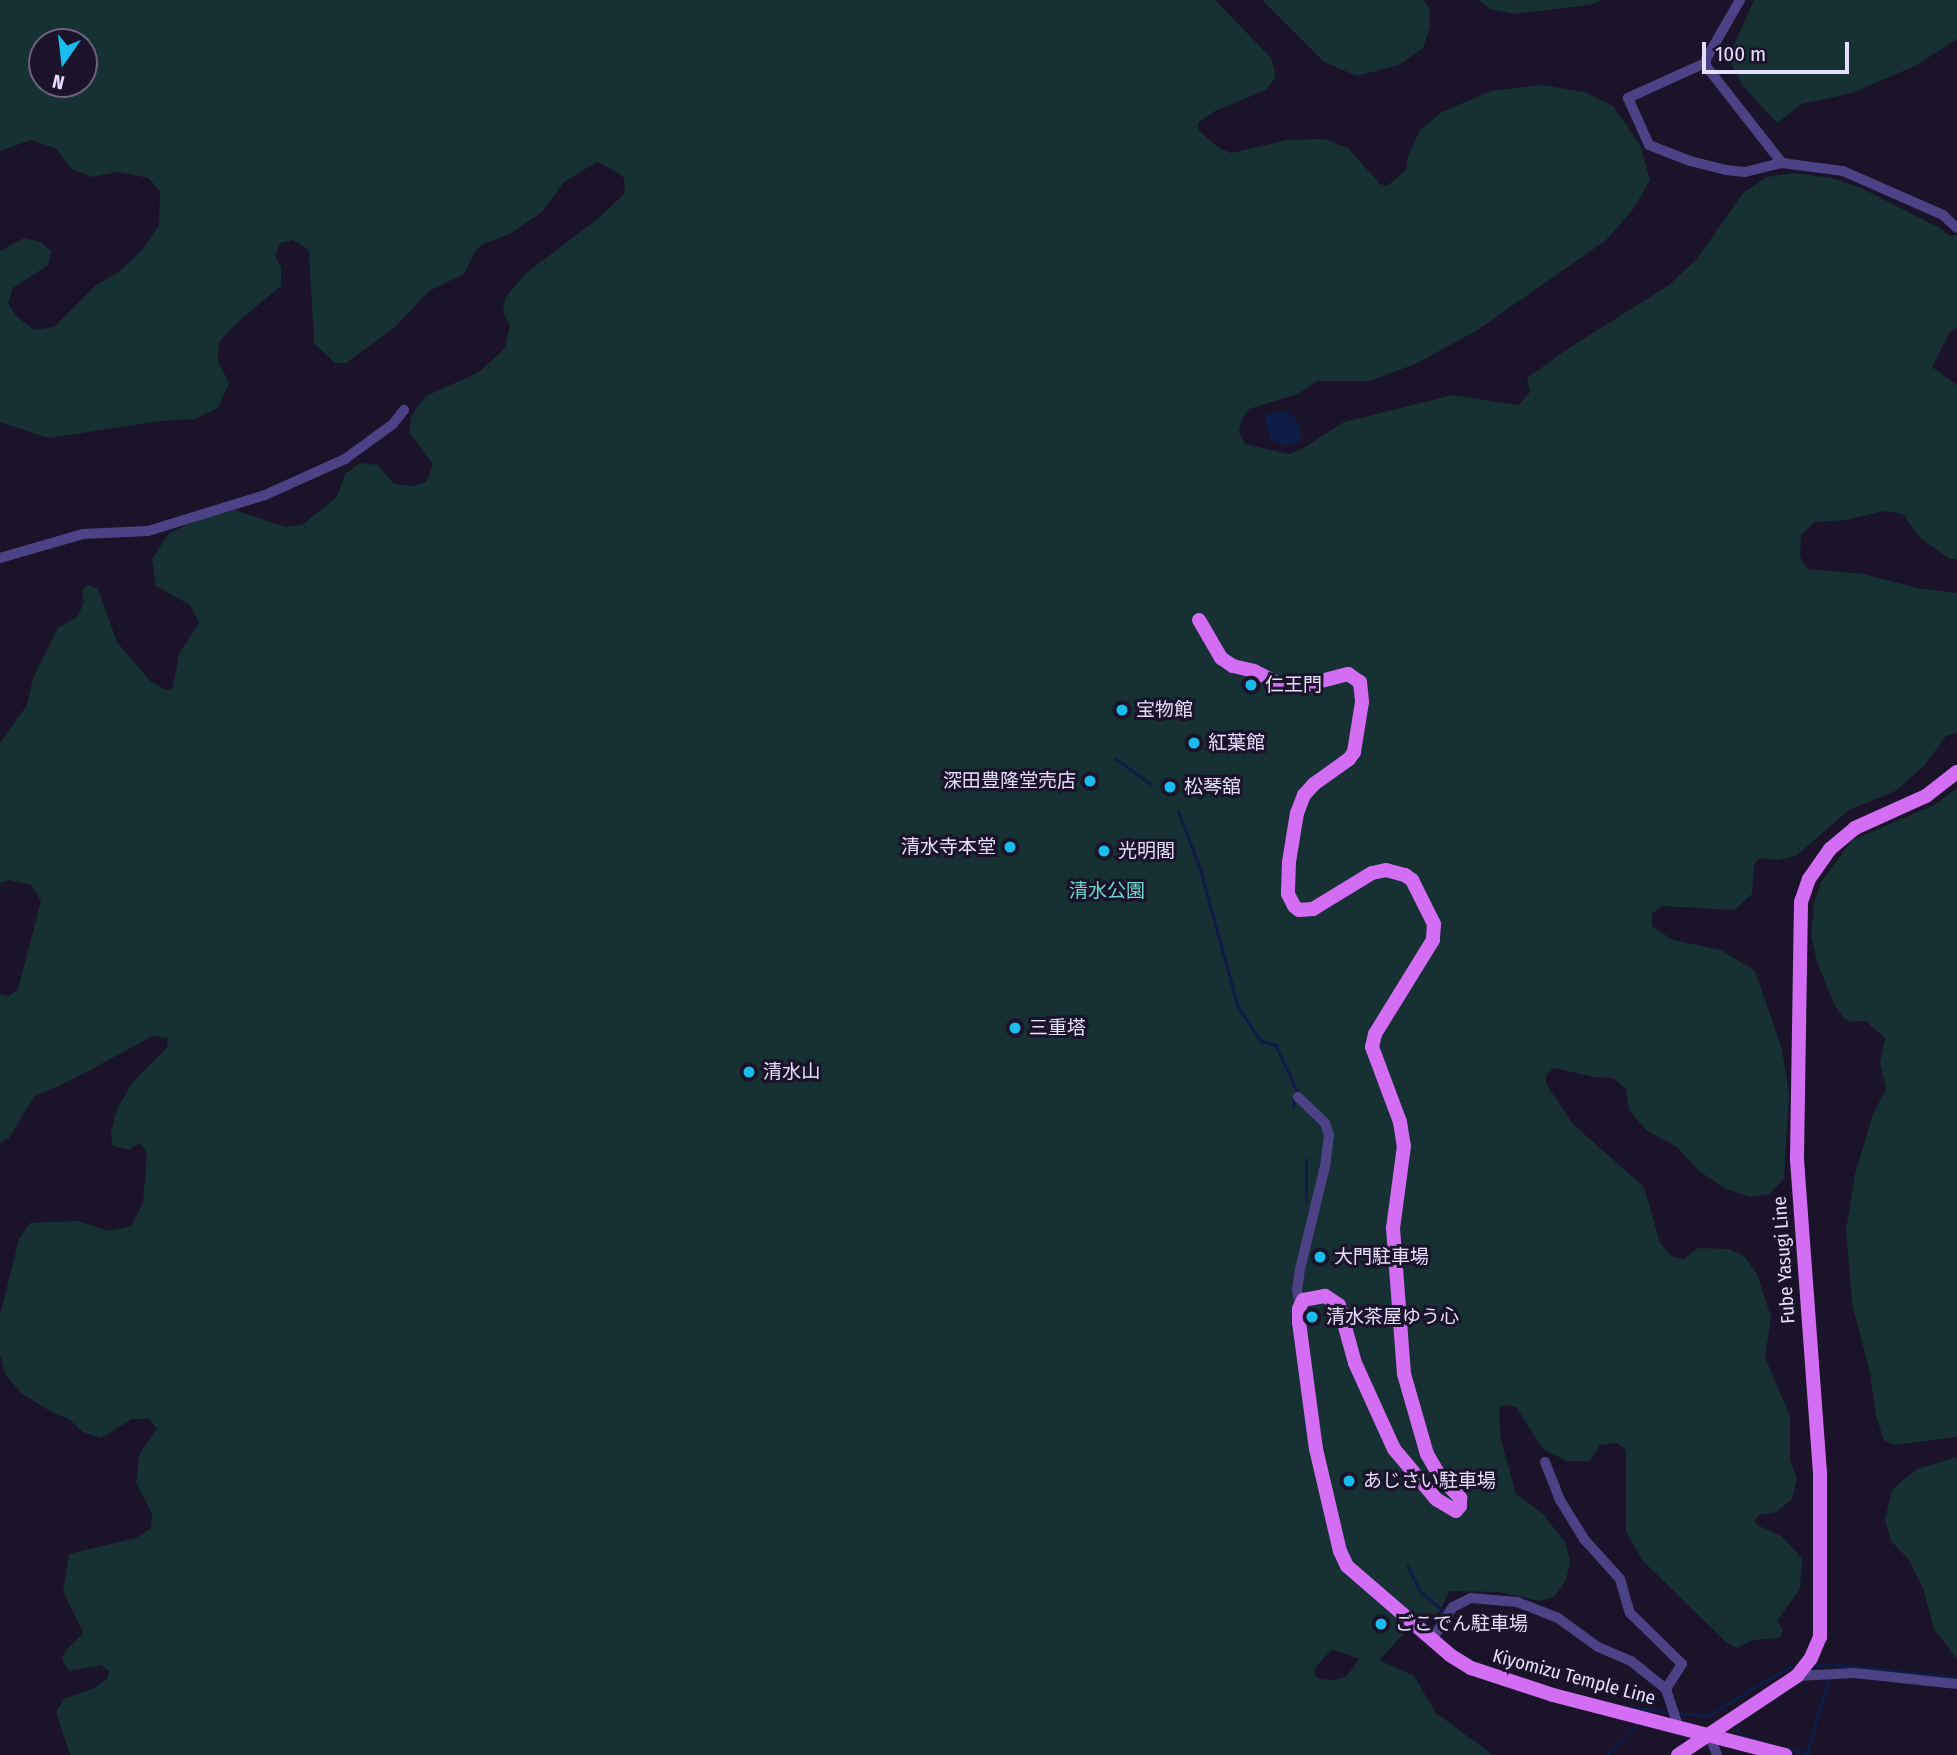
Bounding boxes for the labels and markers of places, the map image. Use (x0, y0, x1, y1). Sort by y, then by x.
place label: 仁王門 (1265, 674, 1322, 696)
marker: 仁王門 (1243, 677, 1259, 693)
place label: 宝物館 (1136, 699, 1193, 721)
marker: 宝物館 (1114, 702, 1130, 718)
place label: 紅葉館 (1208, 732, 1265, 754)
marker: 紅葉館 (1186, 735, 1202, 751)
place label: 深田豊隆堂売店 (943, 770, 1076, 792)
marker: 深田豊隆堂売店 (1082, 773, 1098, 789)
place label: 松琴舘 (1184, 776, 1241, 798)
marker: 松琴舘 (1162, 779, 1178, 795)
place label: 清水寺本堂 (901, 836, 996, 858)
marker: 清水寺本堂 (1002, 839, 1018, 855)
place label: 光明閣 (1118, 840, 1175, 862)
marker: 光明閣 (1096, 843, 1112, 859)
place label: 三重塔 (1029, 1017, 1086, 1039)
marker: 三重塔 (1007, 1020, 1023, 1036)
place label: 清水山 (763, 1061, 820, 1083)
marker: 清水山 (741, 1064, 757, 1080)
place label: 大門駐車場 (1334, 1246, 1429, 1268)
marker: 大門駐車場 (1312, 1249, 1328, 1265)
place label: 清水茶屋ゆう心 (1326, 1306, 1459, 1328)
marker: 清水茶屋ゆう心 (1304, 1309, 1320, 1325)
place label: あじさい駐車場 (1363, 1470, 1496, 1492)
marker: あじさい駐車場 (1341, 1473, 1357, 1489)
place label: ごこでん駐車場 (1395, 1613, 1528, 1635)
marker: ごこでん駐車場 (1373, 1616, 1389, 1632)

